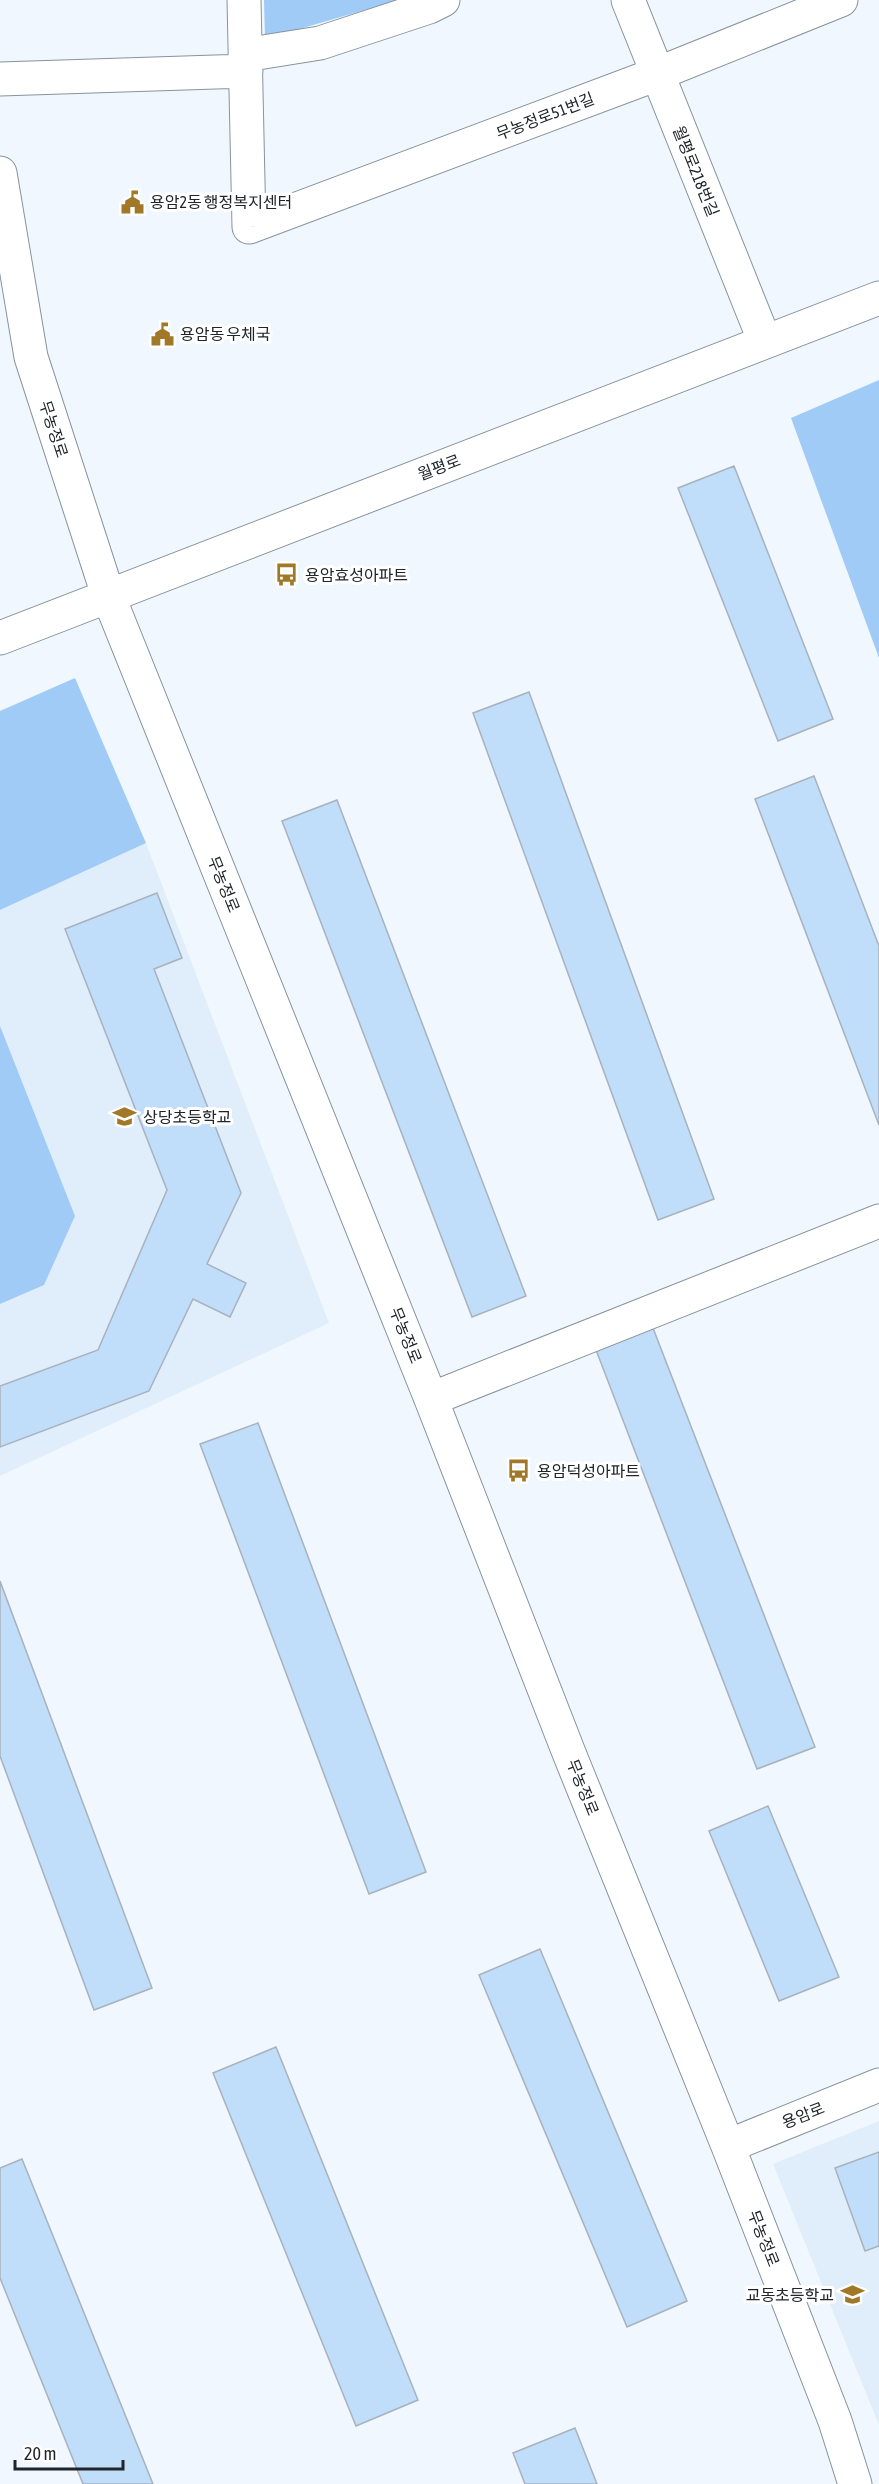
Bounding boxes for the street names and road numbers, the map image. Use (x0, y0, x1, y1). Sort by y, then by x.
street label: 무농정로51번길 (494, 89, 596, 143)
street label: 월평로218번길 (670, 123, 722, 219)
street label: 무농정로 (36, 398, 72, 460)
street label: 월평로 (415, 451, 463, 483)
street label: 무농정로 (205, 853, 243, 915)
street label: 무농정로 (387, 1304, 425, 1366)
street label: 무농정로 (564, 1756, 602, 1818)
street label: 용암로 (779, 2098, 827, 2132)
street label: 무농정로 (745, 2207, 783, 2269)

